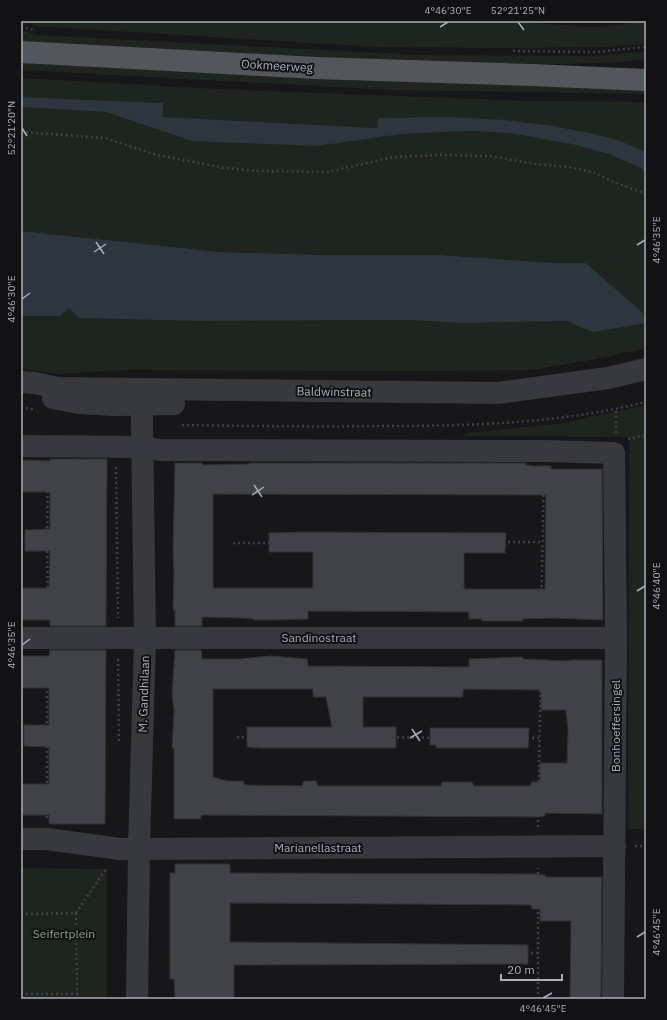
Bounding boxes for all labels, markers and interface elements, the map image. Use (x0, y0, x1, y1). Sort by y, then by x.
text: 4°46'30"E (424, 4, 472, 17)
text: 52°21'25"N (491, 4, 545, 17)
street label: Ookmeerweg (241, 56, 314, 75)
text: 52°21'20"N (5, 101, 18, 155)
text: 4°46'35"E (650, 216, 663, 264)
text: 4°46'30"E (5, 275, 18, 323)
street label: Baldwinstraat (296, 383, 372, 400)
text: 4°46'40"E (650, 562, 663, 610)
text: 4°46'35"E (5, 621, 18, 669)
street label: Sandinostraat (281, 630, 357, 645)
street label: M. Gandhilaan (135, 655, 152, 733)
street label: Bonhoeffersingel (608, 680, 623, 772)
street label: Marianellastraat (274, 840, 362, 855)
text: 4°46'45"E (650, 908, 663, 956)
park label: Seifertplein (33, 926, 95, 941)
scale bar (501, 956, 562, 982)
text: 20 m (507, 962, 535, 977)
text: 4°46'45"E (519, 1002, 567, 1015)

